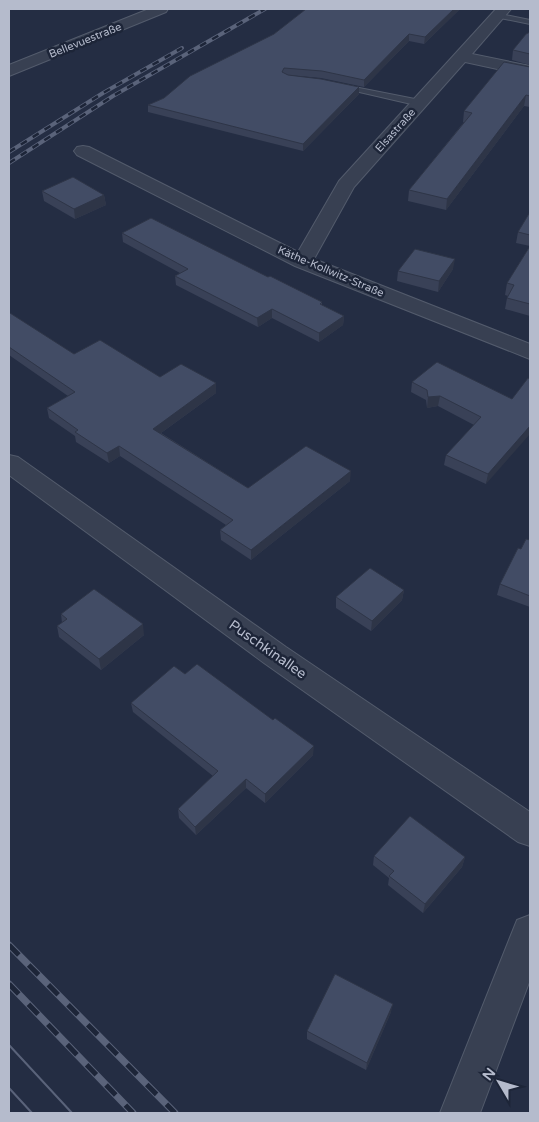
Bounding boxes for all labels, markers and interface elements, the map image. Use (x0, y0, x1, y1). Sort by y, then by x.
street label: Bellevuestraße (47, 20, 123, 61)
street label: Elsastraße (372, 106, 418, 155)
street label: Käthe-Kollwitz-Straße (276, 243, 386, 300)
street label: Puschkinallee (226, 616, 310, 682)
north arrow (474, 1057, 524, 1107)
text: N (479, 1065, 499, 1084)

